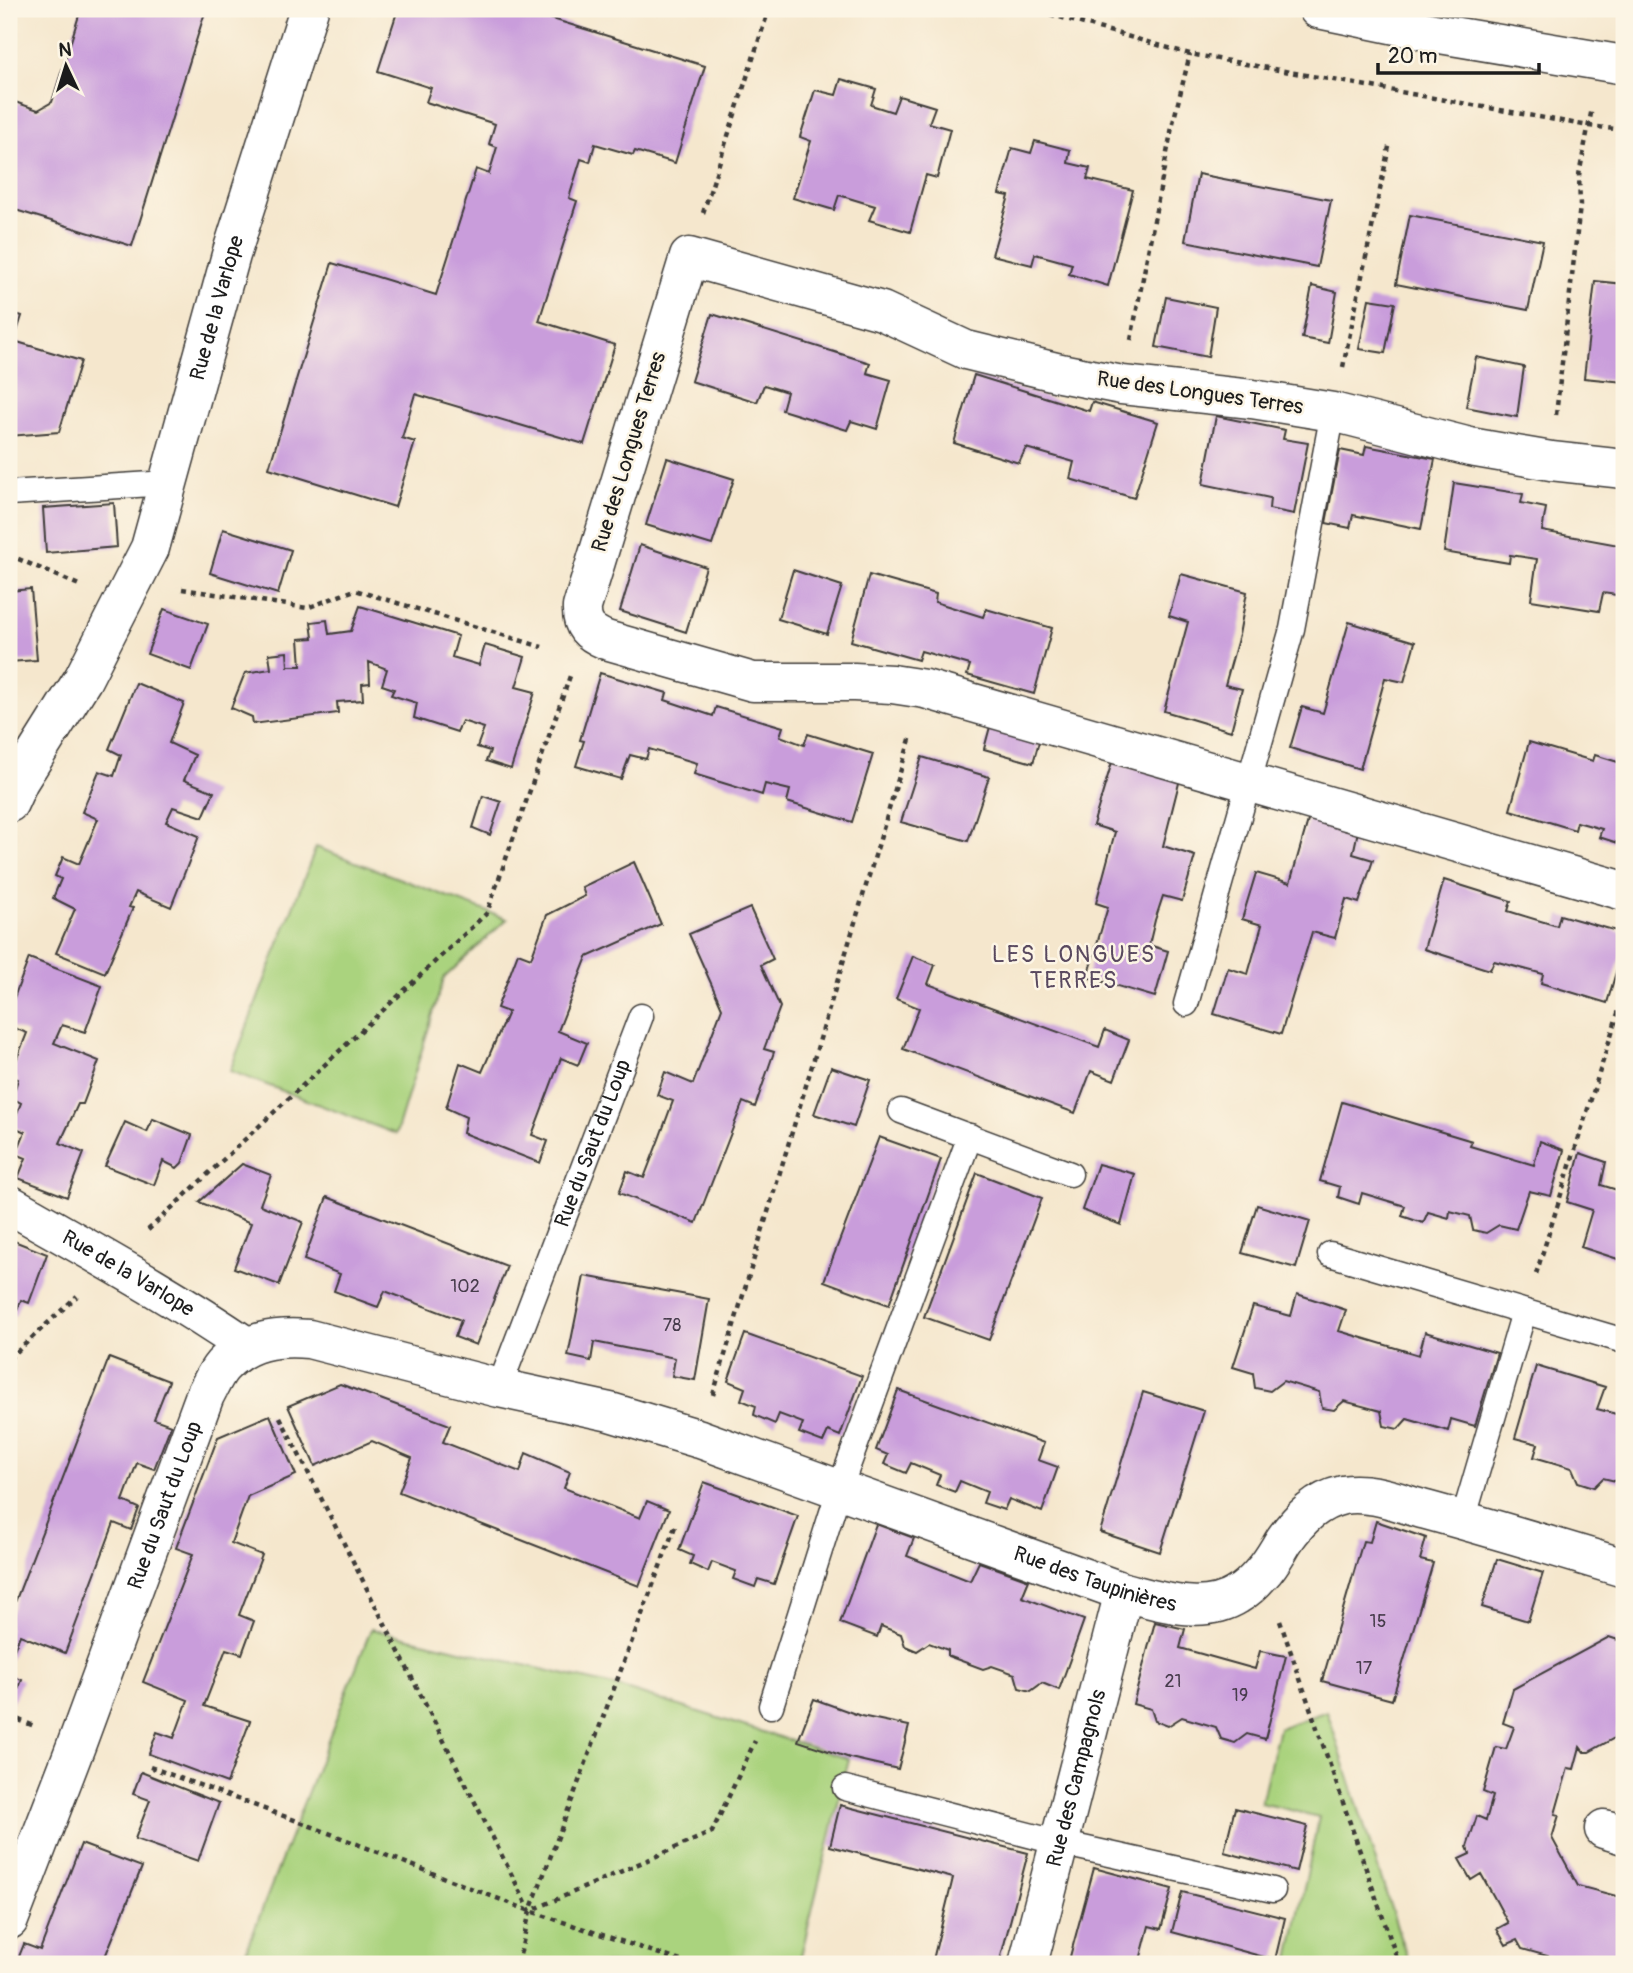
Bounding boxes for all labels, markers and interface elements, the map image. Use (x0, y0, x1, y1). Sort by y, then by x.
north arrow (32, 32, 102, 102)
scale bar (1378, 32, 1538, 76)
text: N (58, 38, 72, 62)
text: 20 m (1388, 43, 1437, 70)
street label: Rue de la Varlope (184, 231, 250, 383)
street label: Rue des Longues Terres (586, 348, 672, 555)
street label: Rue des Longues Terres (1095, 365, 1305, 421)
district label: LES LONGUES TERRES (992, 940, 1156, 995)
street label: Rue du Saut du Loup (548, 1055, 637, 1231)
street label: Rue de la Varlope (57, 1224, 200, 1323)
house number: 102 (450, 1275, 480, 1298)
house number: 78 (663, 1314, 681, 1337)
street label: Rue du Saut du Loup (121, 1417, 208, 1593)
street label: Rue des Taupinières (1010, 1540, 1179, 1618)
house number: 15 (1370, 1610, 1386, 1633)
house number: 17 (1356, 1657, 1373, 1680)
house number: 21 (1164, 1670, 1182, 1693)
house number: 19 (1232, 1684, 1248, 1707)
street label: Rue des Campagnols (1040, 1686, 1112, 1870)

